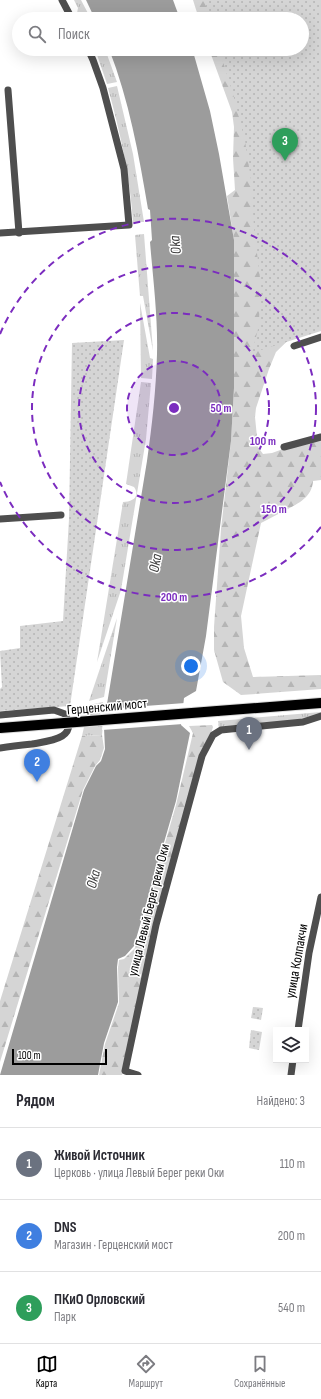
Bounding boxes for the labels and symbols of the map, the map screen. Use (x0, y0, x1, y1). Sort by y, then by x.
pin: 3 (272, 128, 298, 161)
water label: Oka (165, 235, 186, 255)
centre of rings (167, 401, 181, 415)
text: 50 m (211, 401, 231, 416)
text: 100 m (250, 434, 276, 449)
text: 150 m (261, 502, 287, 517)
water label: Oka (145, 552, 166, 574)
text: 200 m (161, 590, 187, 605)
your location (181, 656, 201, 676)
street label: Герценский мост (66, 694, 148, 718)
pin: 1 (236, 717, 262, 750)
pin: 2 (24, 749, 50, 782)
street label: улица Левый Берег реки Оки (124, 842, 173, 978)
water label: Oka (82, 868, 105, 891)
street label: улица Колпакчи (282, 922, 311, 1000)
scale bar (12, 1047, 107, 1066)

